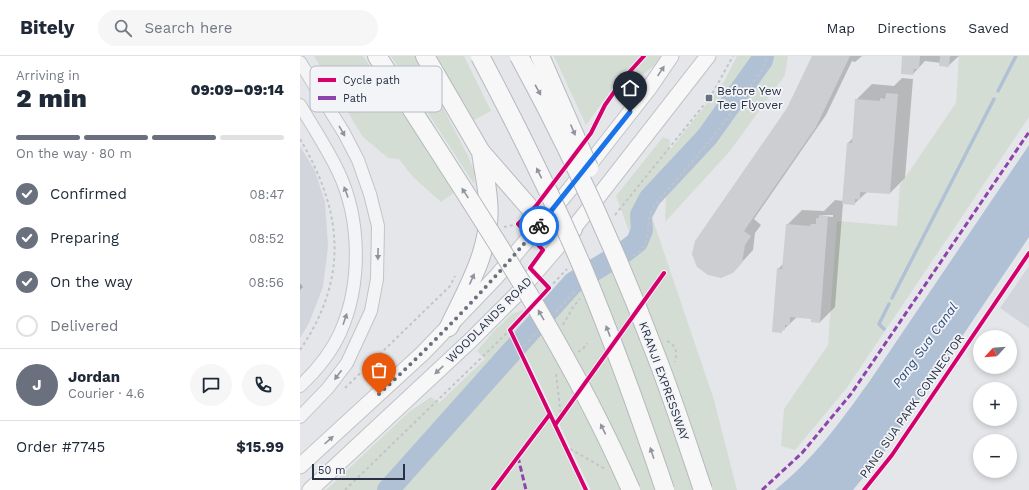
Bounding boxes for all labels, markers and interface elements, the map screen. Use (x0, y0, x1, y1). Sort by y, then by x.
search box (98, 10, 378, 46)
text: Bitely (20, 16, 74, 39)
icon: search (112, 17, 134, 39)
text: Search here (144, 19, 232, 37)
text: Map (827, 20, 855, 36)
text: Directions (877, 20, 946, 36)
text: Saved (968, 20, 1009, 36)
one-way arrow (657, 65, 665, 76)
legend (310, 66, 442, 112)
text: Arriving in (16, 68, 80, 83)
pin (613, 71, 647, 112)
text: Cycle path (343, 74, 400, 87)
icon: home (619, 77, 641, 99)
text: 09:09–09:14 (191, 81, 284, 99)
text: 2 min (16, 83, 87, 113)
one-way arrow (535, 84, 541, 96)
place label: Before Yew Tee Flyover (717, 84, 783, 112)
text: Path (343, 92, 367, 105)
marker: Before Yew Tee Flyover (704, 93, 714, 103)
one-way arrow (339, 125, 346, 137)
one-way arrow (570, 125, 576, 137)
text: On the way · 80 m (16, 146, 132, 161)
one-way arrow (536, 168, 542, 179)
icon: check (16, 183, 38, 205)
text: Confirmed (50, 185, 127, 203)
one-way arrow (342, 185, 348, 197)
text: 08:47 (249, 187, 284, 202)
one-way arrow (461, 187, 469, 198)
courier (519, 206, 559, 246)
icon: bike (528, 215, 550, 237)
icon: check (16, 227, 38, 249)
text: Preparing (50, 229, 119, 247)
text: 08:52 (249, 231, 284, 246)
one-way arrow (375, 248, 381, 261)
icon: check (16, 271, 38, 293)
text: On the way (50, 273, 132, 291)
one-way arrow (469, 273, 475, 285)
street label: WOODLANDS ROAD (443, 274, 535, 366)
text: 08:56 (249, 275, 284, 290)
water label: Pang Sua Canal (889, 300, 961, 390)
one-way arrow (538, 309, 545, 321)
one-way arrow (342, 313, 348, 325)
text: Delivered (50, 317, 118, 335)
street label: KRANJI EXPRESSWAY (636, 320, 692, 442)
one-way arrow (604, 324, 610, 336)
north arrow (973, 330, 1017, 374)
map controls (973, 330, 1017, 478)
street label: PANG SUA PARK CONNECTOR (857, 331, 967, 481)
pin (362, 353, 396, 394)
icon: bag (368, 359, 390, 381)
button: chat (190, 364, 232, 406)
button: phone (242, 364, 284, 406)
one-way arrow (434, 365, 444, 374)
text: Jordan (68, 368, 120, 386)
one-way arrow (333, 369, 342, 380)
text: J (32, 376, 42, 394)
button: + (973, 382, 1017, 426)
text: Courier · 4.6 (68, 386, 145, 401)
one-way arrow (600, 423, 606, 435)
button: − (973, 434, 1017, 478)
one-way arrow (324, 436, 334, 445)
text: Order #7745 (16, 438, 105, 456)
text: $15.99 (236, 438, 284, 456)
one-way arrow (649, 447, 655, 459)
scale bar (312, 462, 405, 481)
text: 50 m (318, 464, 345, 477)

